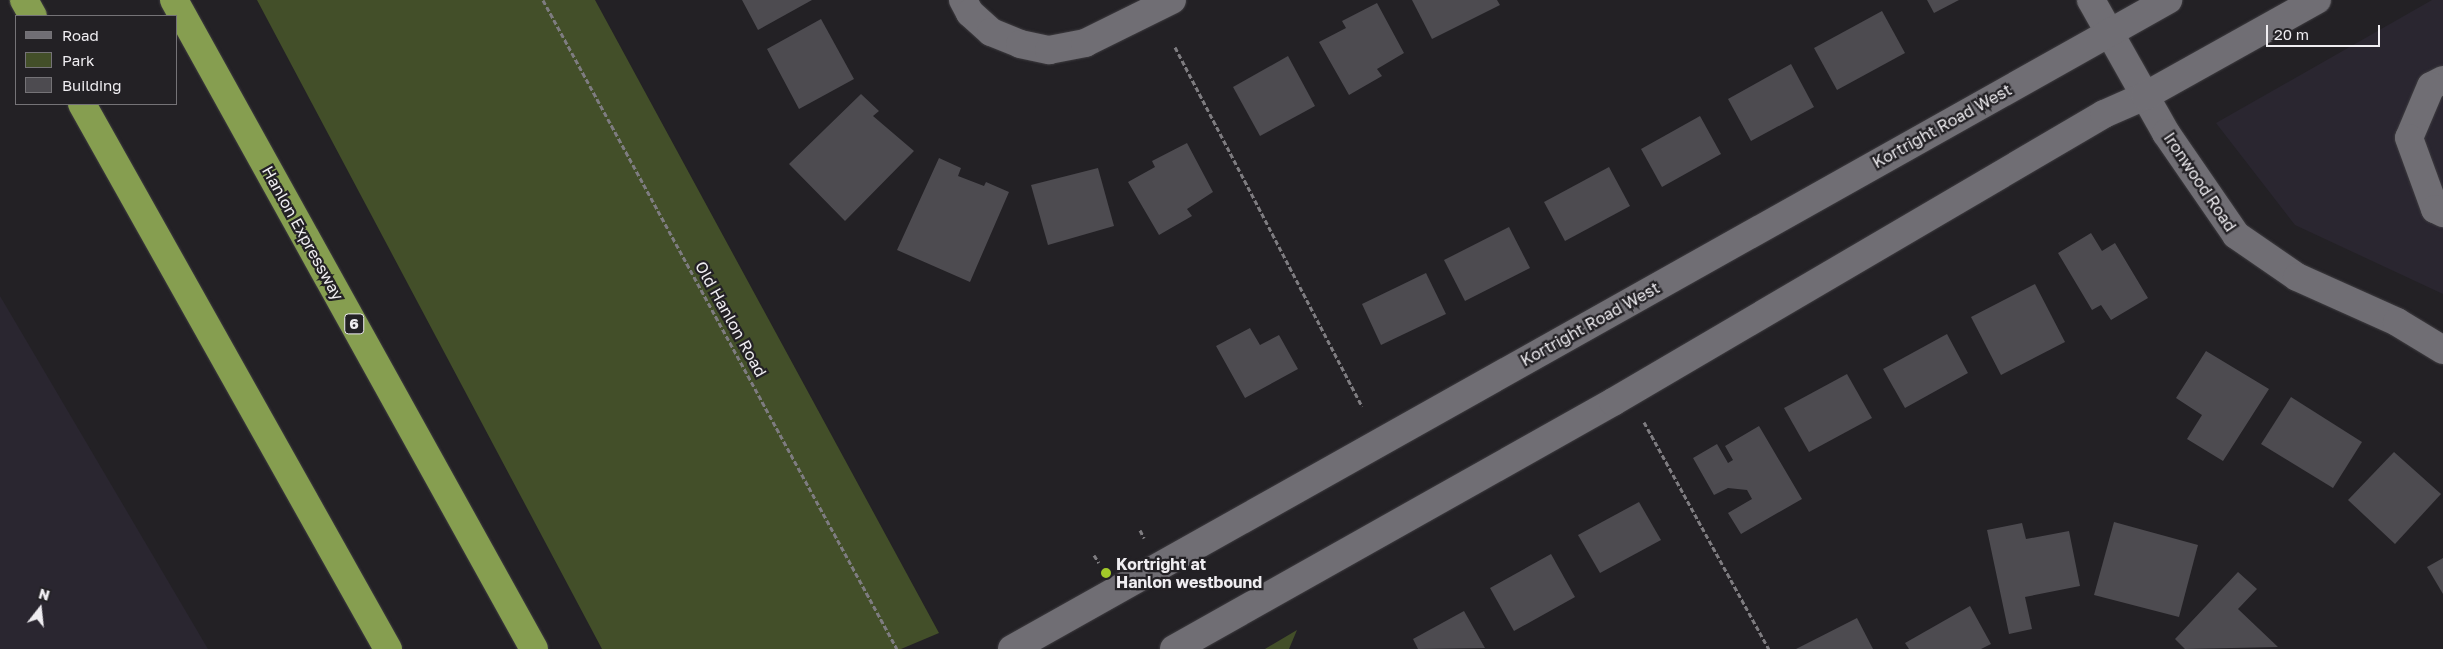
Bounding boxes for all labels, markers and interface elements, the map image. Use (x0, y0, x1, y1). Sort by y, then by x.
legend (15, 15, 178, 105)
scale bar (2268, 15, 2382, 47)
text: 20 m (2274, 25, 2309, 43)
text: Road (62, 26, 99, 44)
text: Park (62, 51, 94, 69)
text: Building (62, 76, 122, 94)
street label: Kortright Road West (1869, 80, 2015, 172)
street label: Ironwood Road (2160, 129, 2240, 235)
street label: Hanlon Expressway (258, 163, 348, 303)
street label: Old Hanlon Road (691, 258, 771, 380)
street label: Kortright Road West (1517, 278, 1663, 370)
road number: 6 (344, 312, 364, 336)
place label: Kortright at Hanlon westbound (1116, 554, 1262, 592)
marker: Kortright at Hanlon westbound (1100, 567, 1112, 579)
north arrow (15, 584, 65, 634)
text: N (37, 584, 52, 604)

